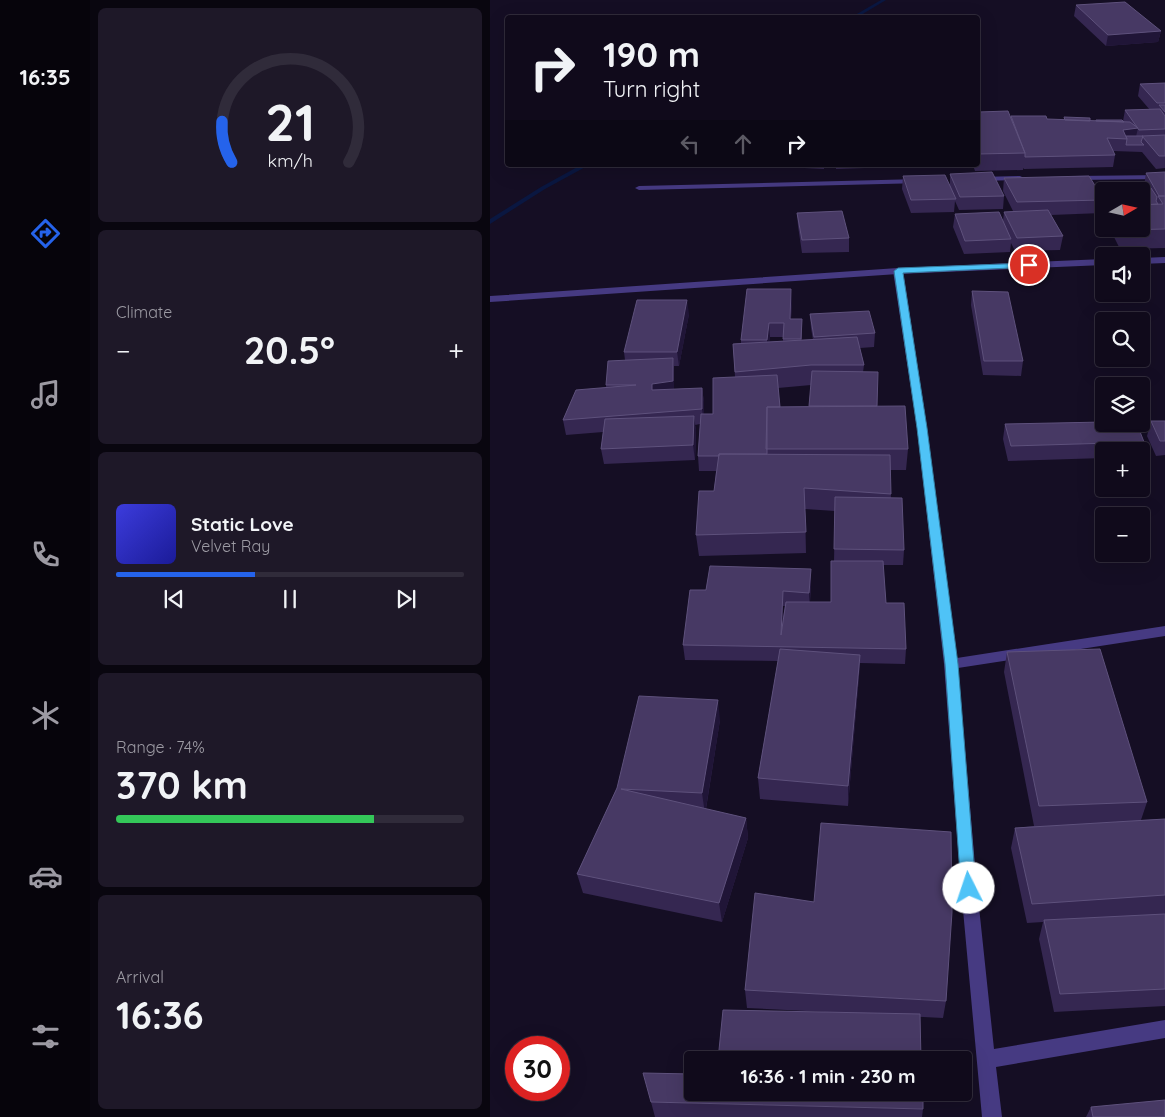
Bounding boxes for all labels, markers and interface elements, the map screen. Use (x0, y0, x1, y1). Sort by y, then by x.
text: 190 m (603, 32, 700, 76)
icon: right (520, 35, 585, 100)
text: 16:35 (19, 63, 71, 91)
text: Turn right (603, 75, 700, 103)
text: 21 (265, 89, 315, 154)
icon: left (676, 130, 704, 158)
icon: ahead (729, 130, 757, 158)
icon: right (782, 130, 810, 158)
text: km/h (267, 149, 313, 171)
north arrow (1095, 182, 1150, 238)
map controls (1095, 182, 1150, 562)
icon: directions (28, 216, 63, 251)
pin (1008, 244, 1050, 286)
button: sound (1095, 247, 1150, 302)
icon: arrive (1015, 251, 1043, 279)
text: Climate (116, 302, 172, 322)
button: search (1095, 312, 1150, 367)
text: 20.5° (244, 326, 335, 374)
text: − (116, 333, 131, 368)
text: + (448, 333, 464, 368)
icon: music (28, 377, 63, 412)
button: layers (1095, 377, 1150, 432)
button: + (1095, 442, 1150, 497)
button: − (1095, 507, 1150, 562)
text: Static Love (191, 512, 294, 536)
text: Velvet Ray (191, 536, 270, 556)
icon: phone (28, 537, 63, 572)
icon: previous (160, 585, 188, 613)
icon: pause (276, 585, 304, 613)
icon: next (392, 585, 420, 613)
icon: climate (28, 698, 63, 733)
text: Range · 74% (116, 737, 205, 757)
text: 370 km (116, 761, 248, 809)
icon: car (28, 859, 63, 894)
position arrow (942, 861, 994, 913)
text: Arrival (116, 967, 164, 987)
text: 16:36 (116, 991, 204, 1039)
icon: filters (28, 1019, 63, 1054)
speed limit sign: 30 (505, 1036, 570, 1101)
text: 16:36 · 1 min · 230 m (740, 1064, 916, 1088)

